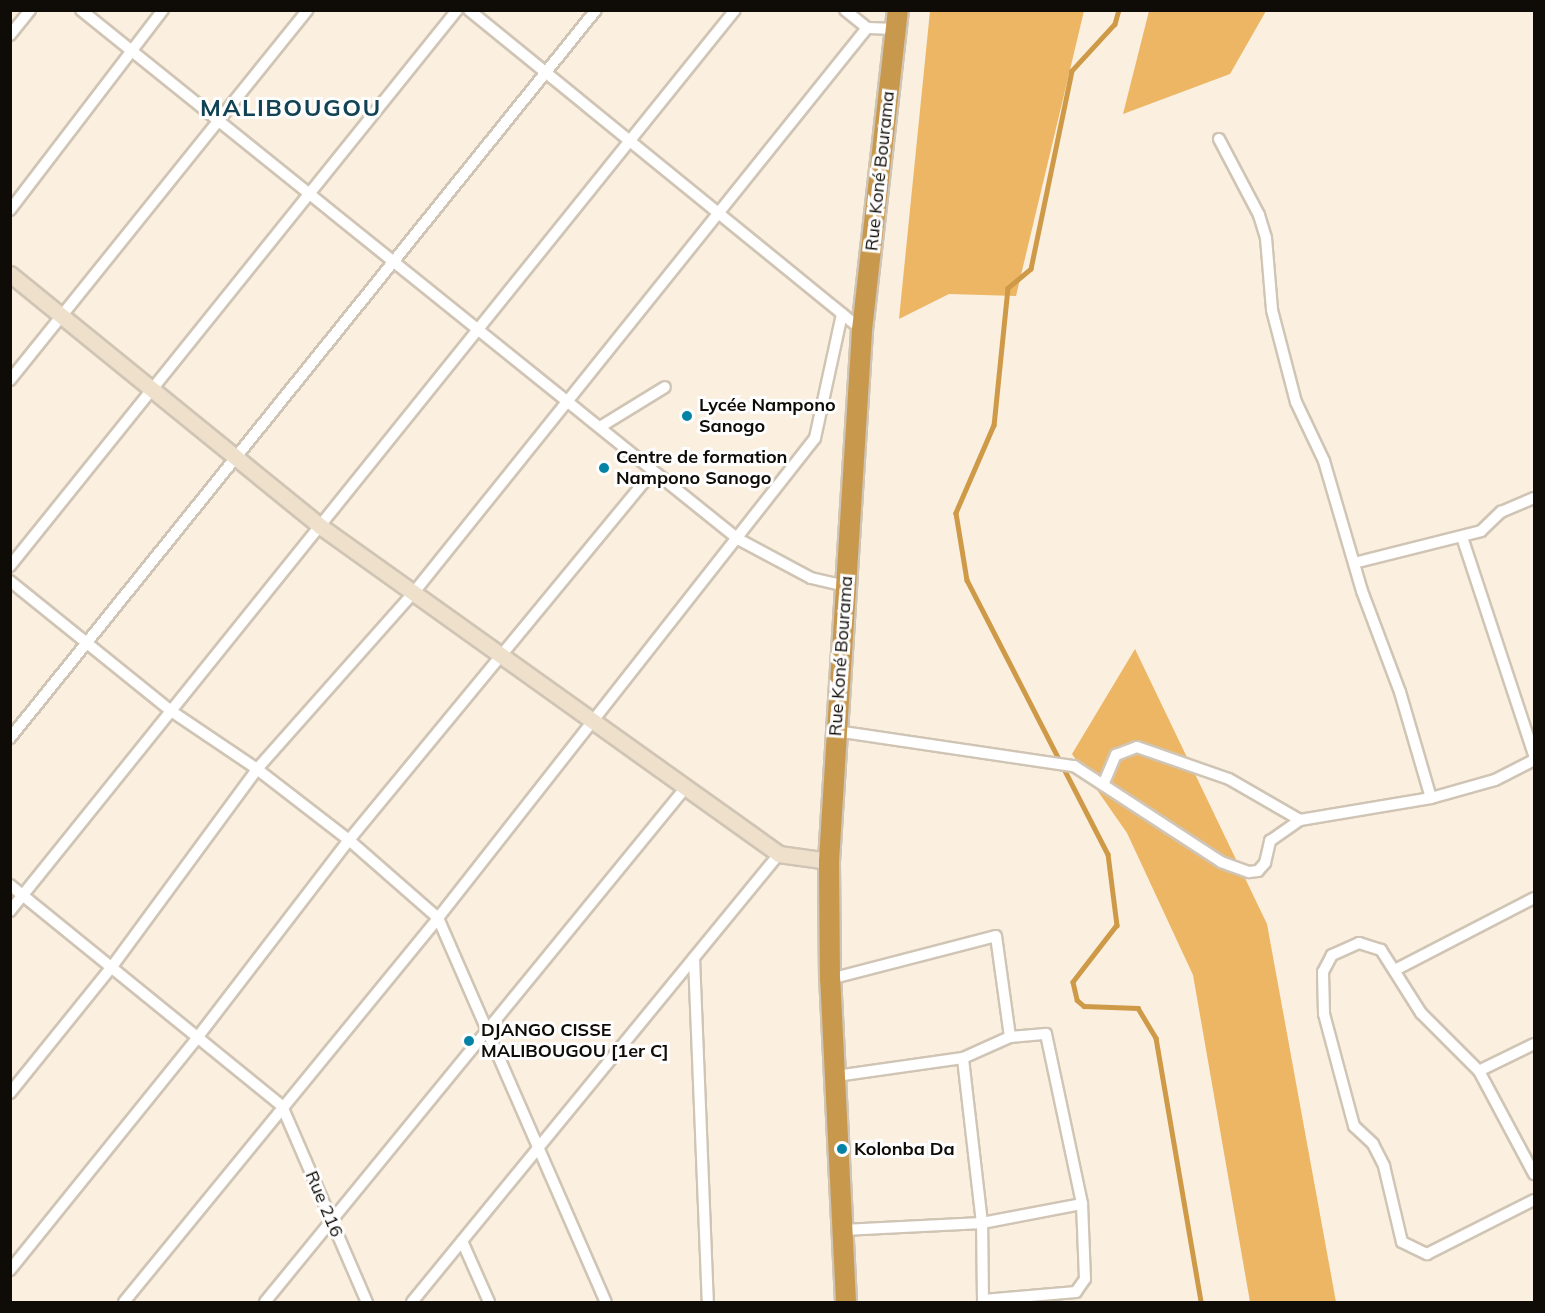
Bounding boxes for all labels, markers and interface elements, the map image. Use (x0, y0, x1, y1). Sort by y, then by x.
street label: Rue Koné Bourama (861, 90, 899, 252)
district label: MALIBOUGOU (200, 94, 382, 122)
place label: Lycée Nampono Sanogo (699, 395, 836, 438)
marker: Lycée Nampono Sanogo (680, 409, 694, 423)
place label: Centre de formation Nampono Sanogo (616, 447, 787, 490)
marker: Centre de formation Nampono Sanogo (597, 461, 611, 475)
street label: Rue Koné Bourama (825, 575, 857, 737)
place label: DJANGO CISSE MALIBOUGOU [1er C] (481, 1020, 669, 1062)
marker: DJANGO CISSE MALIBOUGOU [1er C] (462, 1034, 476, 1048)
place label: Kolonba Da (854, 1138, 955, 1160)
marker: Kolonba Da (835, 1142, 849, 1156)
street label: Rue 216 (300, 1168, 348, 1240)

